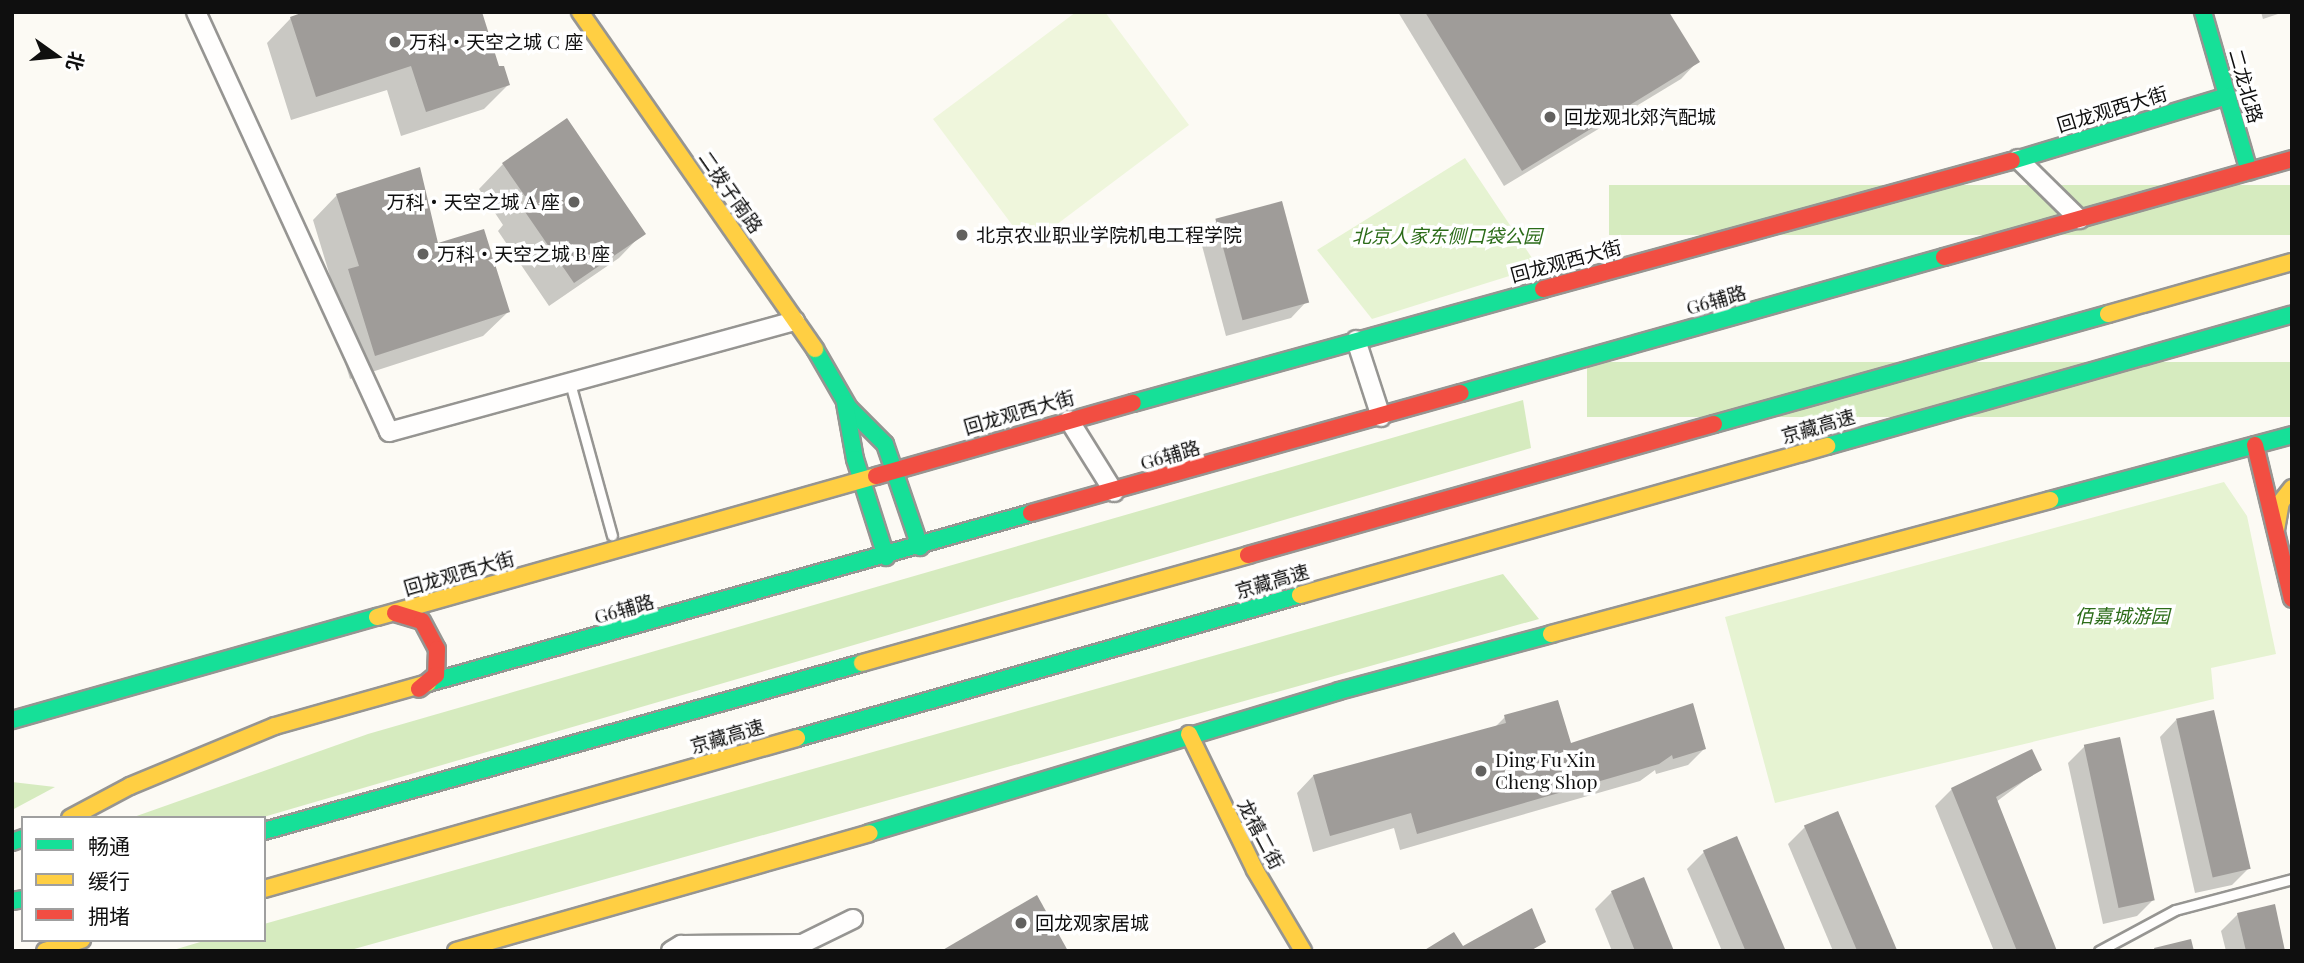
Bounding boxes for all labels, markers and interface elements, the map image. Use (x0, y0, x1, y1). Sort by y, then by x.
north arrow (21, 21, 91, 91)
place label: 万科・天空之城 C 座 (409, 31, 584, 53)
marker: 万科・天空之城 C 座 (387, 34, 403, 50)
street label: 二龙北路 (2225, 46, 2267, 126)
text: 北 (61, 49, 91, 74)
street label: 回龙观西大街 (2054, 81, 2170, 137)
place label: 回龙观北郊汽配城 (1564, 106, 1716, 128)
marker: 回龙观北郊汽配城 (1542, 109, 1558, 125)
street label: 二拨子南路 (694, 147, 768, 237)
place label: 万科・天空之城 A 座 (387, 191, 560, 213)
marker: 万科・天空之城 A 座 (566, 194, 582, 210)
place label: 北京农业职业学院机电工程学院 (976, 224, 1242, 246)
park label: 北京人家东侧口袋公园 (1352, 225, 1542, 247)
marker: 北京农业职业学院机电工程学院 (954, 227, 970, 243)
street label: 回龙观西大街 (1508, 235, 1624, 287)
place label: 万科・天空之城 B 座 (437, 243, 610, 265)
marker: 万科・天空之城 B 座 (415, 246, 431, 262)
street label: G6辅路 (1683, 281, 1749, 319)
street label: 回龙观西大街 (961, 385, 1077, 439)
street label: 京藏高速 (1778, 405, 1858, 447)
street label: G6辅路 (1137, 436, 1203, 474)
street label: 回龙观西大街 (401, 546, 517, 600)
street label: 京藏高速 (1232, 560, 1312, 602)
street label: G6辅路 (591, 590, 657, 628)
park label: 佰嘉城游园 (2075, 605, 2169, 627)
street label: 京藏高速 (687, 715, 767, 757)
place label: Ding Fu Xin Cheng Shop (1495, 749, 1598, 793)
marker: Ding Fu Xin Cheng Shop (1473, 763, 1489, 779)
street label: 龙禧二街 (1233, 795, 1289, 873)
legend (21, 816, 266, 942)
text: 畅通 (88, 831, 130, 859)
text: 缓行 (88, 866, 130, 894)
text: 拥堵 (88, 901, 130, 929)
place label: 回龙观家居城 (1035, 912, 1149, 934)
marker: 回龙观家居城 (1013, 915, 1029, 931)

